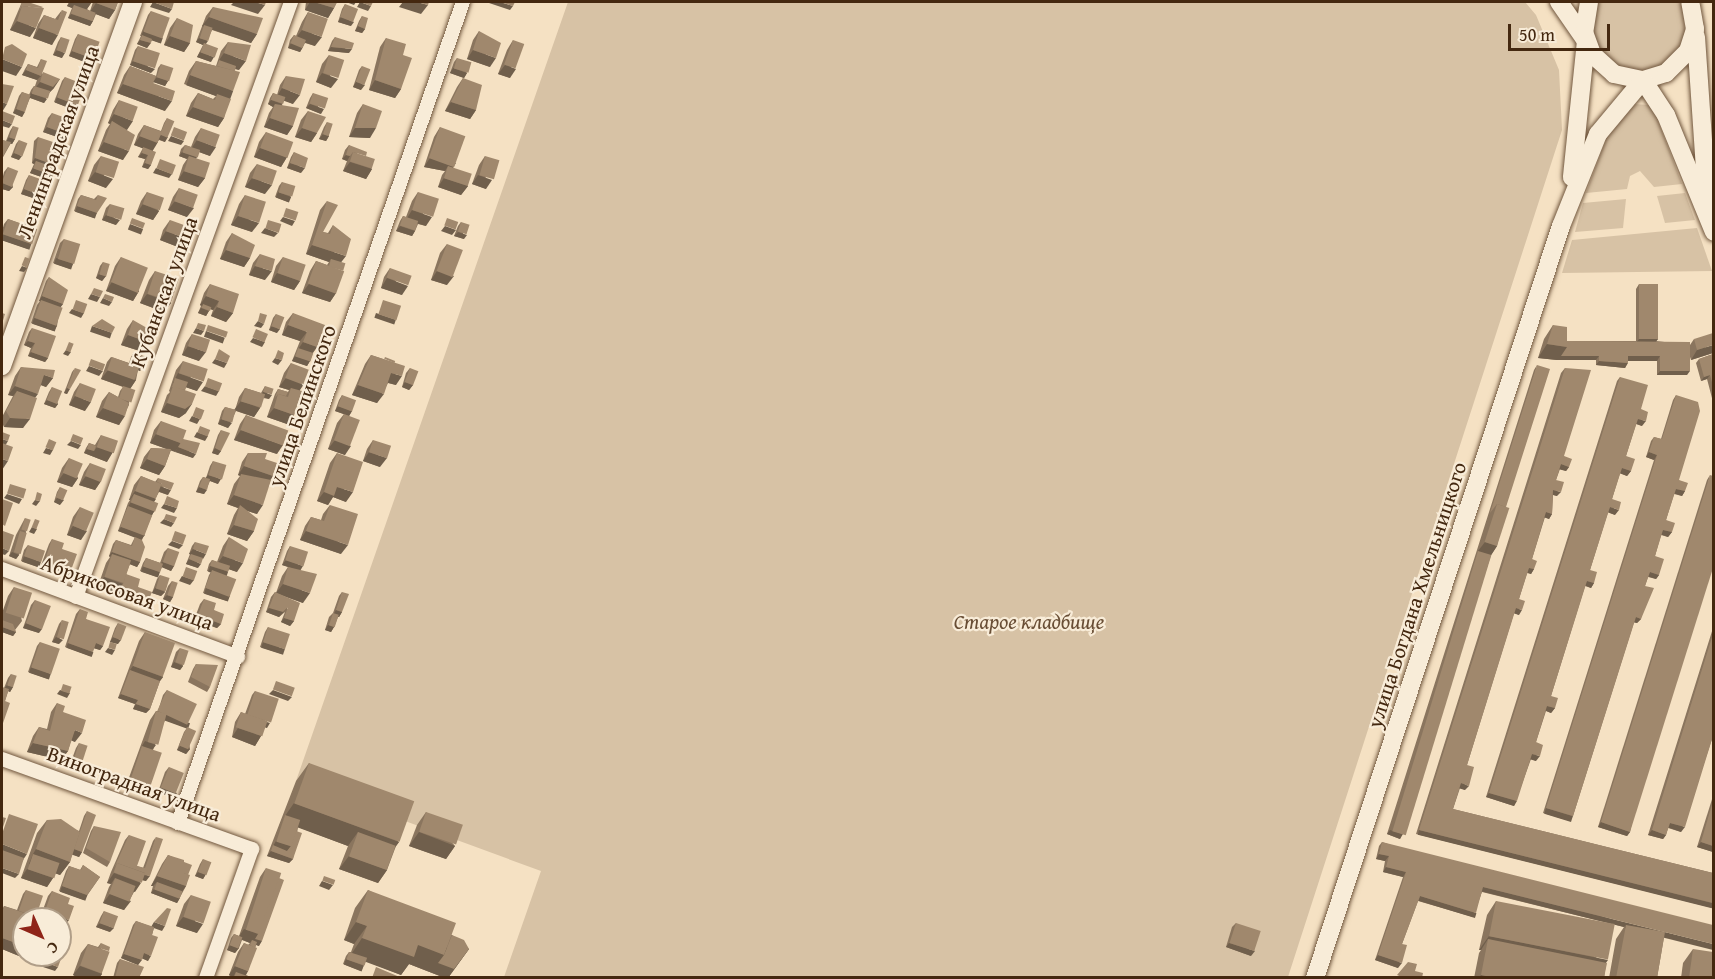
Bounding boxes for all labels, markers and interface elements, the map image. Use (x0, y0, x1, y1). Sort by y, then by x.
scale bar (1511, 12, 1613, 50)
text: 50 m (1519, 21, 1555, 48)
street label: Ленинградская улица (11, 42, 105, 242)
street label: Кубанская улица (125, 213, 203, 371)
street label: улица Белинского (262, 322, 342, 490)
street label: улица Богдана Хмельницкого (1362, 459, 1472, 731)
street label: Абрикосовая улица (38, 550, 216, 636)
park label: Старое кладбище (954, 609, 1104, 635)
street label: Виноградная улица (44, 741, 224, 827)
north arrow (12, 907, 72, 967)
text: С (42, 937, 65, 960)

